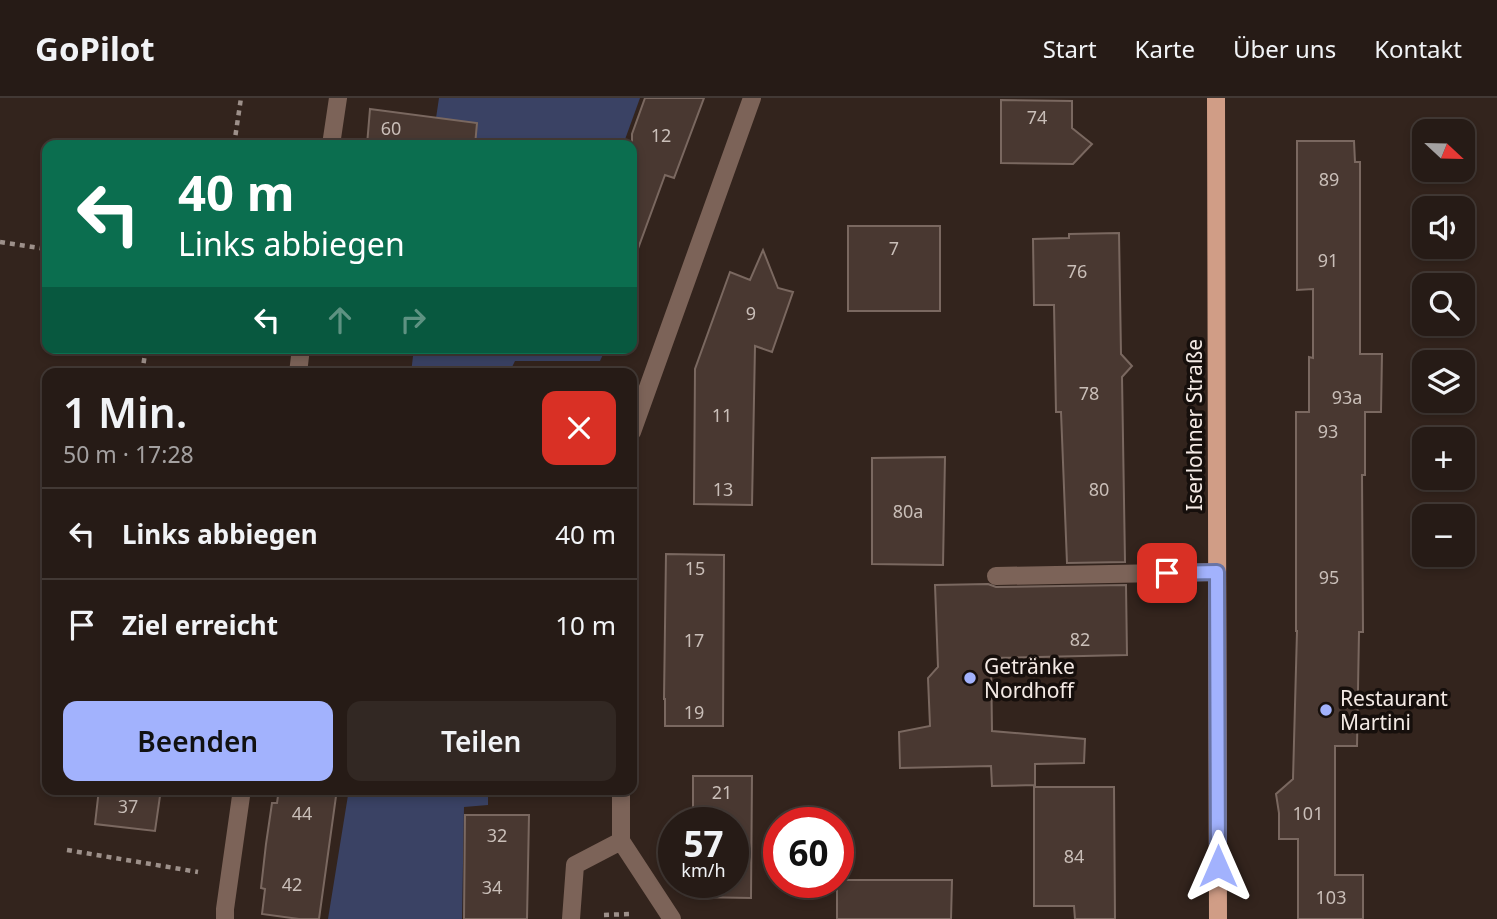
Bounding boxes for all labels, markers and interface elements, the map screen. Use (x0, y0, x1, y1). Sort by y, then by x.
text: GoPilot (35, 26, 155, 71)
text: Start (1043, 32, 1097, 65)
text: Karte (1135, 32, 1195, 65)
text: Über uns (1233, 32, 1336, 65)
text: Kontakt (1374, 32, 1462, 65)
house number: 74 (1027, 105, 1047, 129)
house number: 60 (381, 116, 401, 140)
north arrow (1412, 119, 1475, 182)
map controls (1412, 119, 1475, 567)
house number: 12 (651, 123, 671, 147)
text: 40 m (178, 159, 295, 225)
house number: 89 (1319, 167, 1339, 191)
icon: left (63, 168, 154, 259)
button: sound (1412, 196, 1475, 259)
text: Links abbiegen (178, 222, 405, 265)
house number: 7 (889, 236, 899, 260)
house number: 91 (1318, 248, 1338, 272)
house number: 76 (1067, 259, 1087, 283)
button: search (1412, 273, 1475, 336)
icon: left (248, 301, 286, 339)
icon: ahead (321, 301, 359, 339)
icon: right (394, 301, 432, 339)
house number: 9 (746, 301, 756, 325)
street label: Iserlohner Straße (1180, 339, 1208, 511)
button: layers (1412, 350, 1475, 413)
house number: 78 (1079, 381, 1099, 405)
text: 1 Min. (63, 383, 187, 440)
house number: 93a (1332, 385, 1362, 409)
button: close (542, 391, 616, 465)
house number: 11 (712, 403, 732, 427)
house number: 93 (1318, 419, 1338, 443)
button: + (1412, 427, 1475, 490)
text: 50 m · 17:28 (63, 438, 194, 470)
house number: 13 (713, 477, 733, 501)
house number: 80 (1089, 477, 1109, 501)
house number: 80a (893, 499, 923, 523)
button: − (1412, 504, 1475, 567)
icon: left (63, 515, 101, 553)
text: Links abbiegen (122, 516, 318, 552)
text: 40 m (555, 516, 616, 552)
pin (1137, 543, 1197, 603)
icon: arrive (1148, 554, 1186, 592)
house number: 15 (685, 556, 705, 580)
house number: 95 (1319, 565, 1339, 589)
icon: arrive (63, 606, 101, 644)
text: Ziel erreicht (122, 607, 278, 643)
text: 10 m (555, 607, 616, 643)
house number: 82 (1070, 627, 1090, 651)
house number: 17 (684, 628, 704, 652)
place label: Getränke Nordhoff (984, 652, 1076, 704)
marker: Getränke Nordhoff (962, 670, 978, 686)
place label: Restaurant Martini (1340, 684, 1448, 736)
house number: 19 (684, 700, 704, 724)
button: Beenden (63, 701, 333, 781)
button: Teilen (347, 701, 616, 781)
marker: Restaurant Martini (1318, 702, 1334, 718)
house number: 21 (712, 780, 732, 804)
house number: 37 (118, 794, 138, 818)
house number: 44 (292, 801, 312, 825)
house number: 101 (1293, 801, 1323, 825)
speed limit sign: 60 (763, 807, 854, 898)
text: 57 (683, 820, 724, 867)
house number: 32 (487, 823, 507, 847)
position arrow (1181, 829, 1255, 903)
house number: 84 (1064, 844, 1084, 868)
text: km/h (681, 858, 726, 882)
house number: 42 (282, 872, 302, 896)
house number: 34 (482, 875, 502, 899)
house number: 103 (1316, 885, 1346, 909)

